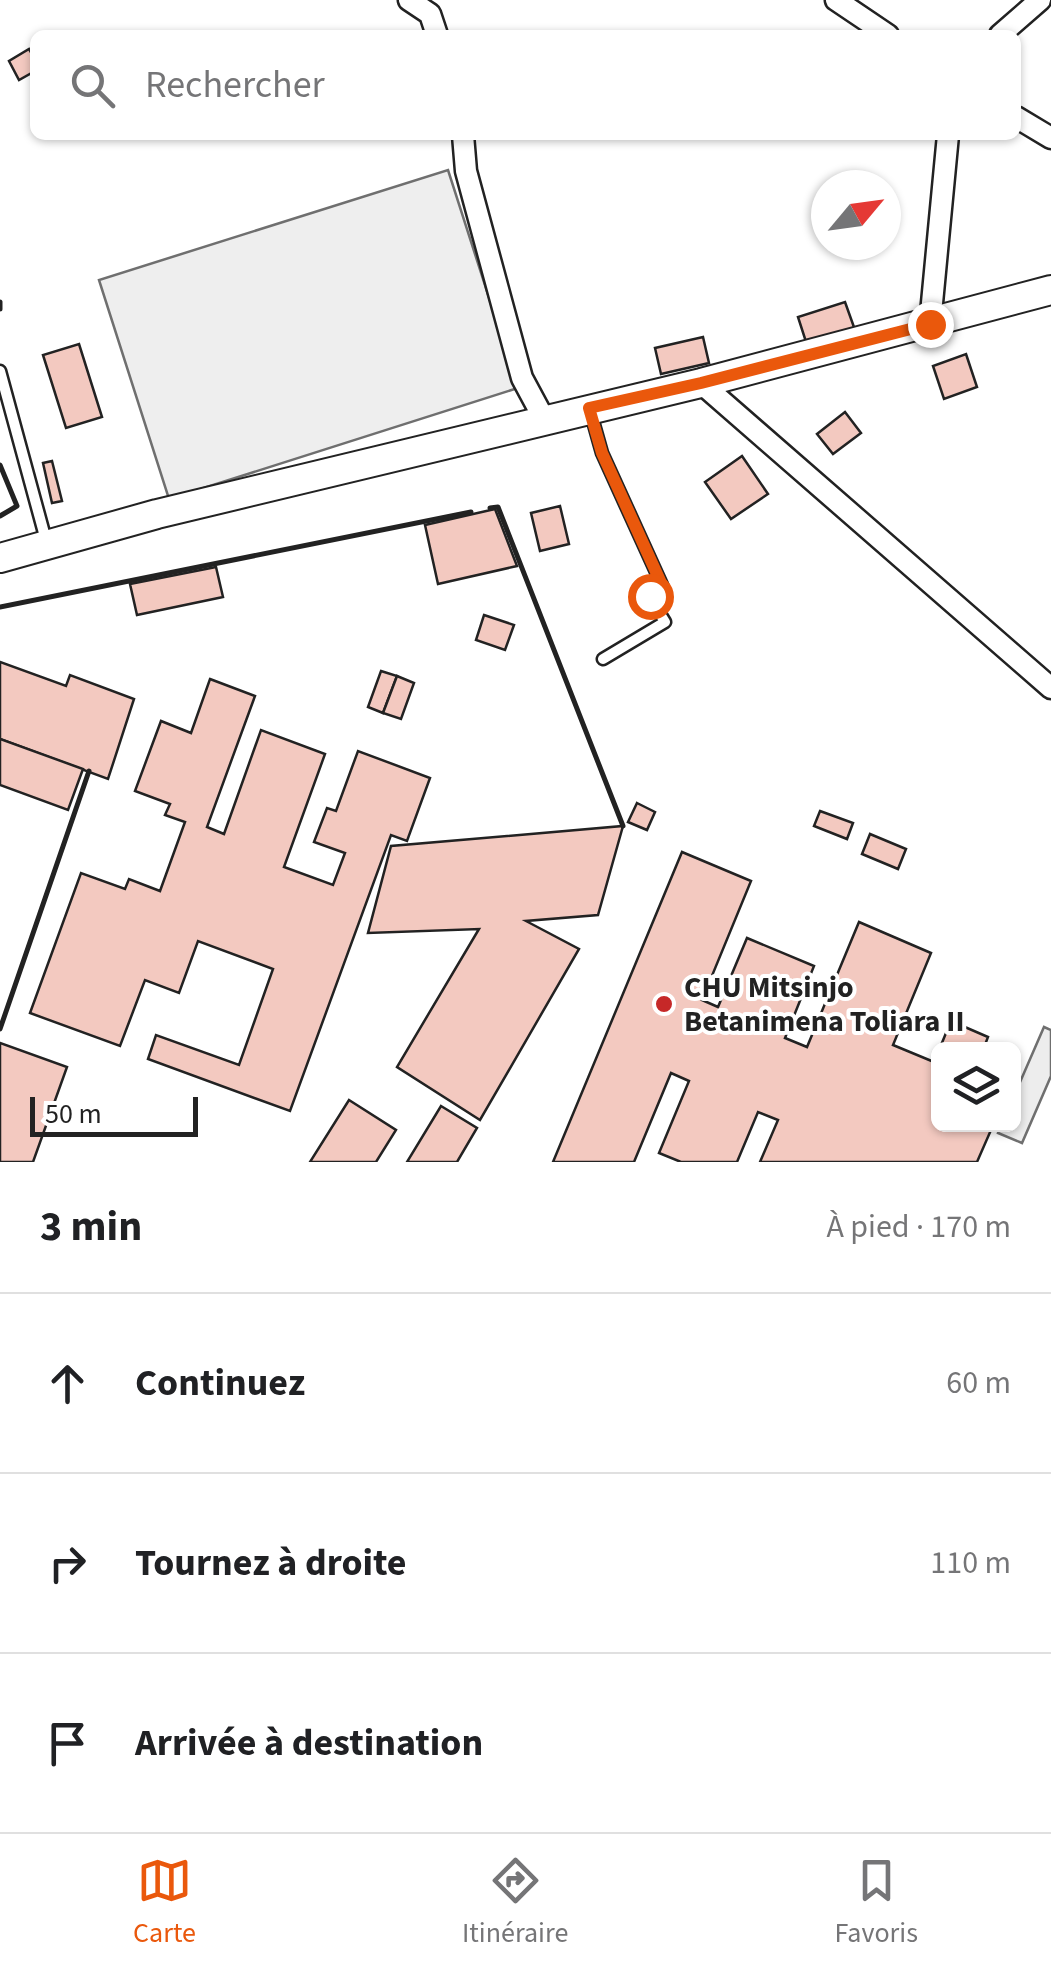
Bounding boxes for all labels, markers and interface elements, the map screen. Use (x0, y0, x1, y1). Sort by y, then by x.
search box (30, 30, 1021, 140)
icon: search (65, 58, 120, 113)
text: Rechercher (145, 58, 325, 112)
north arrow (811, 170, 901, 260)
route end (908, 302, 954, 348)
route start (628, 574, 674, 620)
place label: CHU Mitsinjo Betanimena Toliara II (684, 966, 964, 1043)
marker: CHU Mitsinjo Betanimena Toliara II (653, 993, 675, 1015)
map controls (931, 1042, 1021, 1132)
button: layers (931, 1042, 1021, 1132)
scale bar (30, 1092, 198, 1136)
text: 50 m (45, 1094, 102, 1134)
text: 3 min (40, 1197, 142, 1257)
text: À pied · 170 m (827, 1204, 1011, 1250)
icon: ahead (40, 1356, 95, 1411)
text: Continuez (135, 1356, 305, 1410)
text: 60 m (946, 1360, 1011, 1406)
icon: right (40, 1536, 95, 1591)
text: Tournez à droite (135, 1536, 407, 1590)
text: 110 m (930, 1540, 1011, 1586)
icon: arrive (40, 1716, 95, 1771)
text: Arrivée à destination (135, 1716, 483, 1770)
tab: Carte (133, 1853, 196, 1953)
tab: Itinéraire (462, 1853, 568, 1953)
tab: Favoris (834, 1853, 918, 1953)

